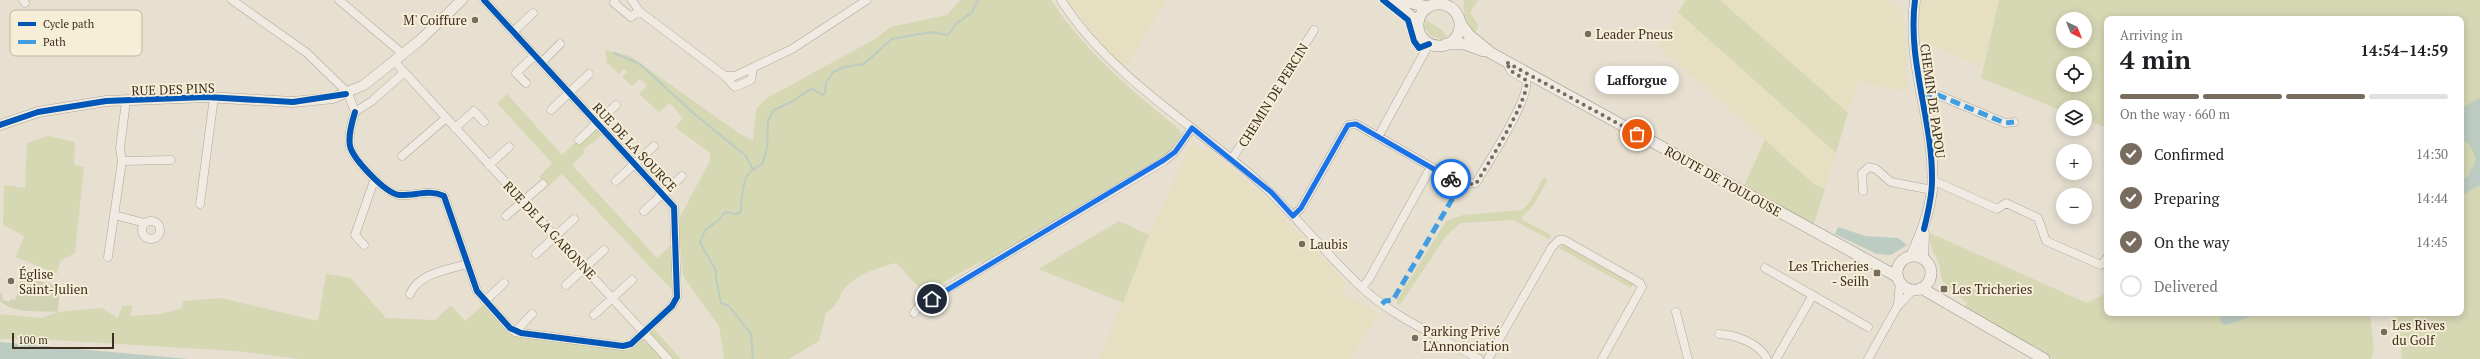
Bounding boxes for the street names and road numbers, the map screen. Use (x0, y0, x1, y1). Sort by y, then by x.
street label: CHEMIN DE PERCIN (1234, 39, 1313, 150)
street label: CHEMIN DE PAPOU (1916, 43, 1950, 160)
street label: RUE DES PINS (131, 79, 215, 99)
street label: RUE DE LA SOURCE (589, 99, 681, 195)
street label: ROUTE DE TOULOUSE (1661, 141, 1785, 221)
street label: RUE DE LA GARONNE (500, 177, 600, 283)

